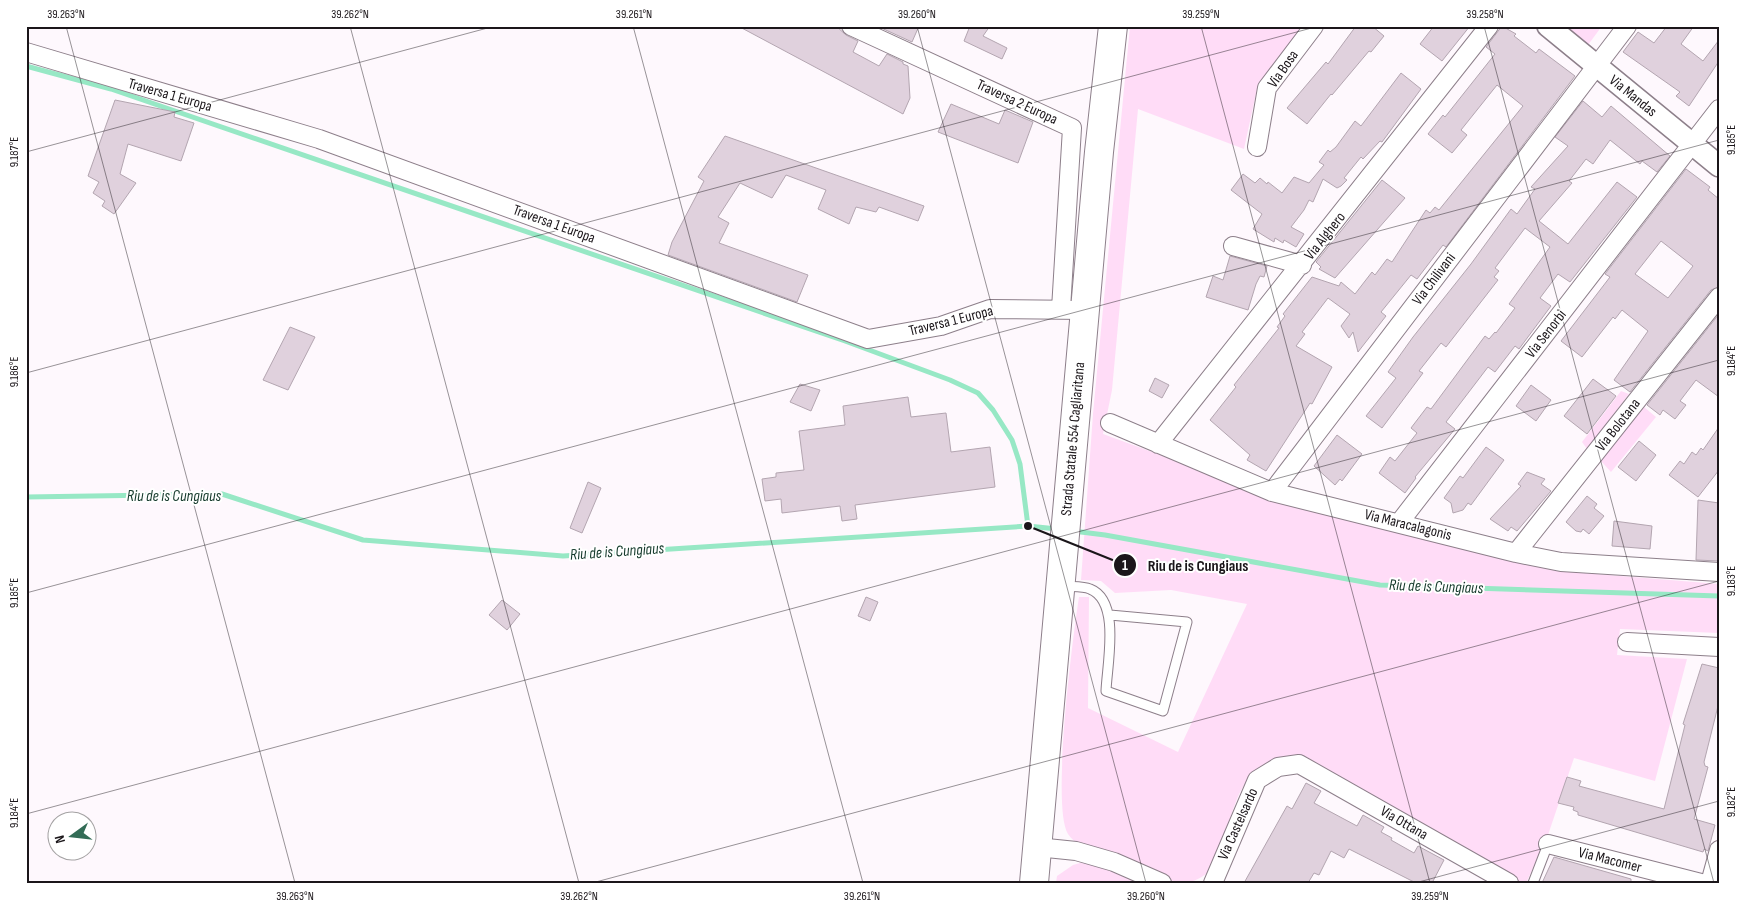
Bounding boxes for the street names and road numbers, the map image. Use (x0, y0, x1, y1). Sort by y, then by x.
street label: Via Bosa (1263, 46, 1303, 92)
street label: Via Mandas (1605, 71, 1661, 121)
street label: Traversa 1 Europa (126, 74, 214, 116)
street label: Traversa 2 Europa (973, 75, 1061, 129)
street label: Traversa 1 Europa (510, 200, 598, 248)
street label: Via Alghero (1300, 208, 1350, 264)
street label: Via Chilivani (1408, 249, 1460, 309)
street label: Traversa 1 Europa (907, 301, 995, 341)
street label: Via Senorbì (1521, 306, 1571, 362)
street label: Strada Statale 554 Cagliaritana (1057, 361, 1089, 517)
street label: Via Bolotana (1591, 395, 1645, 455)
street label: Via Maracalagonis (1362, 505, 1454, 545)
street label: Via Castelsardo (1214, 785, 1262, 863)
street label: Via Ottana (1377, 802, 1432, 844)
street label: Via Macomer (1576, 843, 1644, 877)

